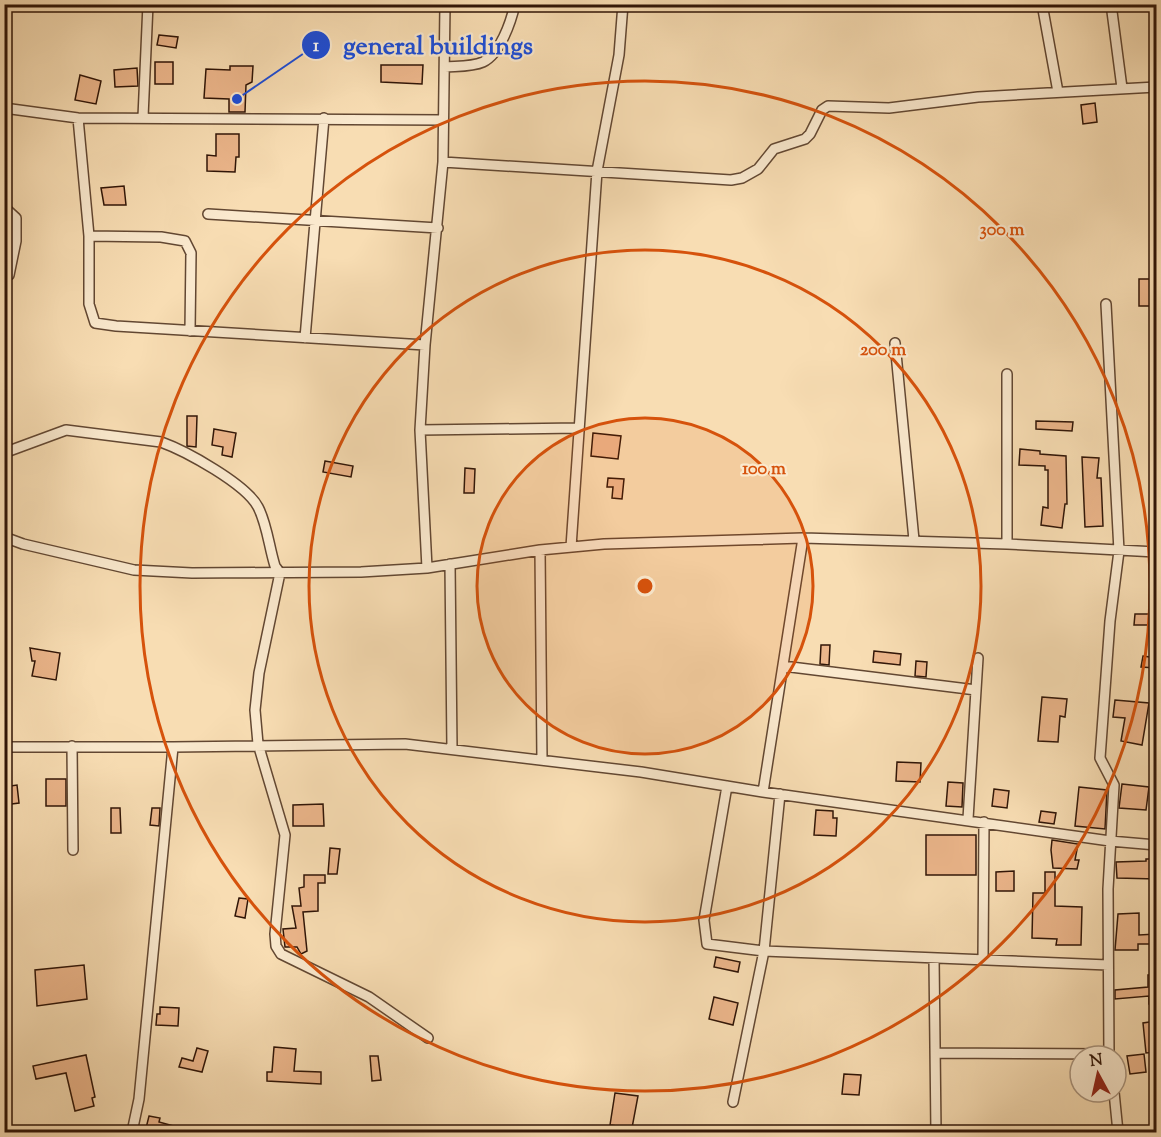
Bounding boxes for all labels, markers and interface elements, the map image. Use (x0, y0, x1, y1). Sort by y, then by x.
callout: general buildings (301, 23, 545, 67)
text: general buildings (343, 29, 533, 66)
text: 1 (313, 34, 320, 60)
text: 300 m (980, 218, 1025, 244)
text: 200 m (860, 338, 906, 364)
text: 100 m (742, 457, 786, 483)
centre of rings (635, 576, 655, 596)
north arrow (1068, 1044, 1128, 1104)
text: N (1088, 1049, 1104, 1074)

